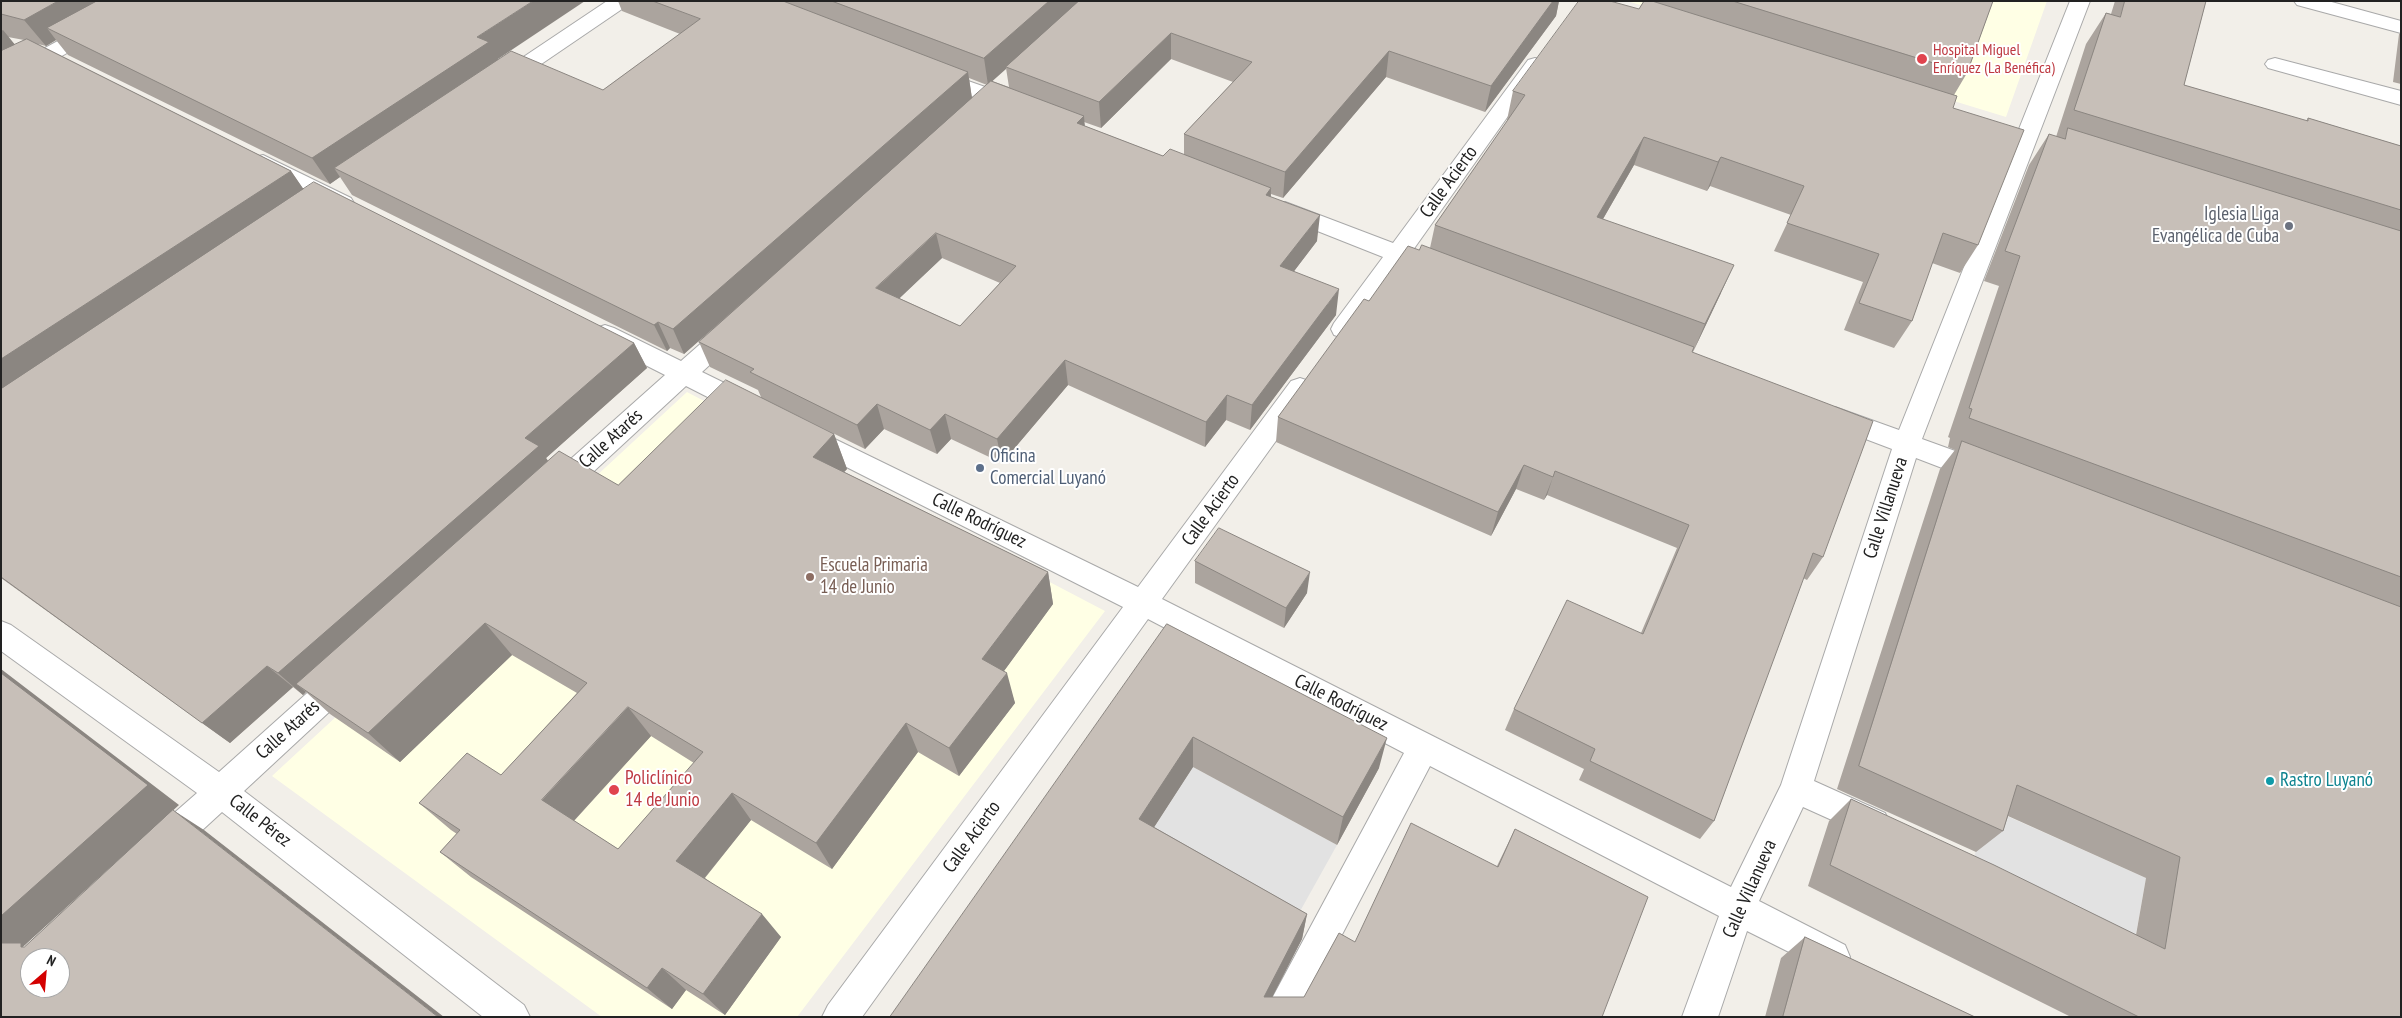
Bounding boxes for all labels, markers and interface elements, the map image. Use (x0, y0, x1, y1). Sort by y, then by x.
place label: Hospital Miguel Enríquez (La Benéfica) (1933, 40, 2055, 78)
marker: Hospital Miguel Enríquez (La Benéfica) (1915, 52, 1929, 66)
street label: Calle Acierto (1415, 142, 1483, 222)
place label: Iglesia Liga Evangélica de Cuba (2152, 204, 2279, 248)
marker: Iglesia Liga Evangélica de Cuba (2283, 220, 2295, 232)
street label: Calle Atarés (574, 404, 648, 474)
place label: Oficina Comercial Luyanó (990, 446, 1106, 490)
street label: Calle Villanueva (1859, 454, 1913, 562)
marker: Oficina Comercial Luyanó (974, 462, 986, 474)
street label: Calle Acierto (1177, 470, 1245, 550)
street label: Calle Rodríguez (928, 488, 1030, 554)
place label: Escuela Primaria 14 de Junio (820, 555, 928, 599)
marker: Escuela Primaria 14 de Junio (804, 571, 816, 583)
street label: Calle Rodríguez (1290, 670, 1392, 736)
street label: Calle Atarés (251, 695, 325, 765)
place label: Policlínico 14 de Junio (625, 768, 700, 812)
place label: Rastro Luyanó (2280, 770, 2373, 792)
marker: Rastro Luyanó (2264, 775, 2276, 787)
marker: Policlínico 14 de Junio (607, 783, 621, 797)
street label: Calle Pérez (224, 790, 296, 852)
street label: Calle Acierto (938, 797, 1006, 877)
street label: Calle Villanueva (1718, 836, 1782, 942)
north arrow (20, 948, 70, 998)
text: N (44, 951, 59, 970)

